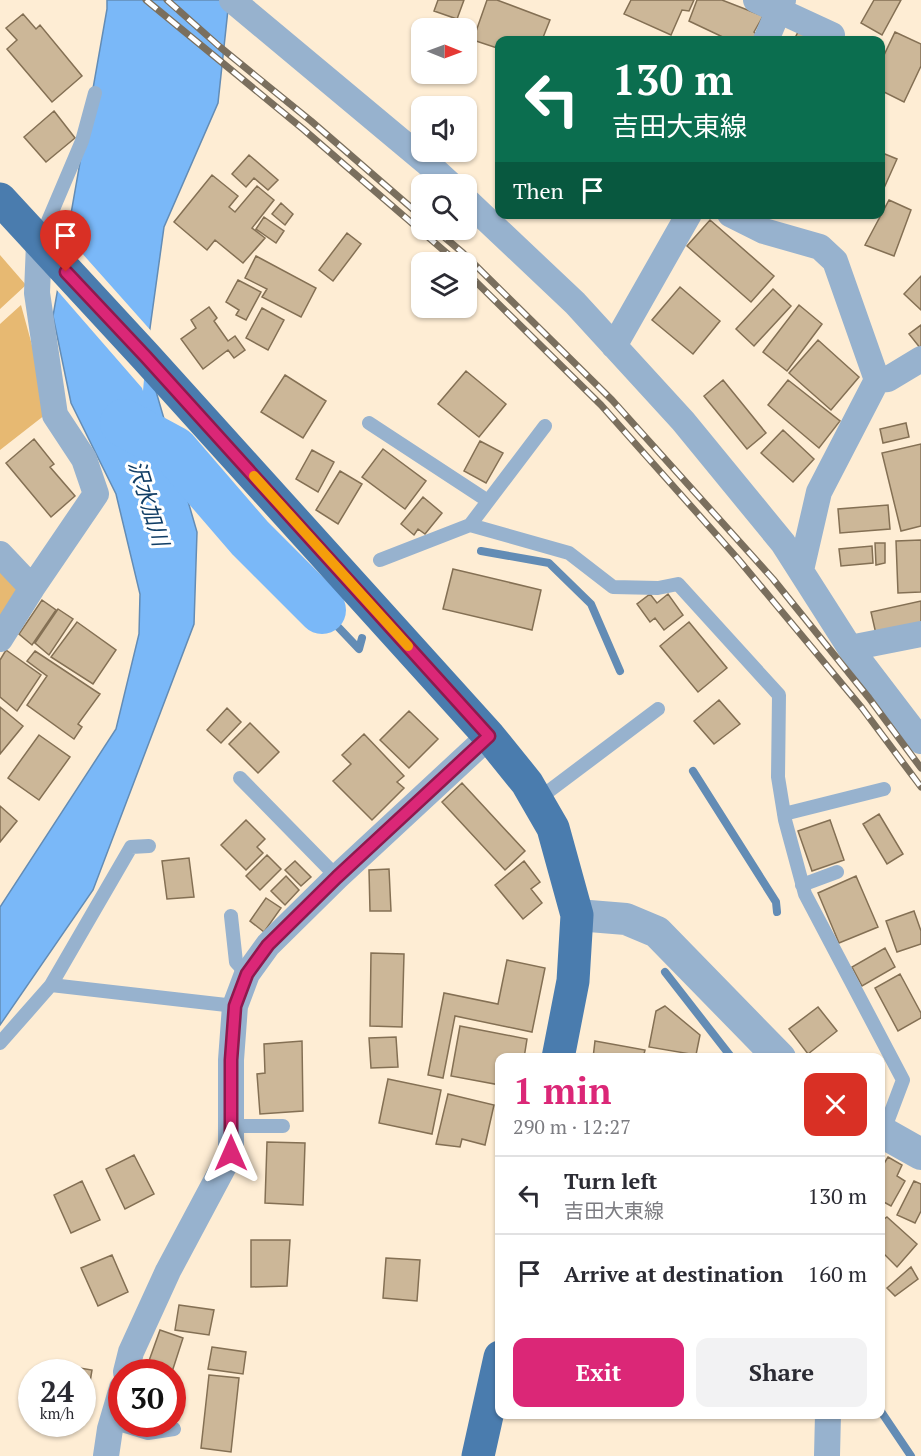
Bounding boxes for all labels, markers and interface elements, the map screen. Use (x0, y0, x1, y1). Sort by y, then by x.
north arrow (411, 18, 477, 84)
map controls (411, 18, 477, 318)
text: 130 m (612, 51, 733, 107)
icon: left (513, 60, 591, 138)
button: sound (411, 96, 477, 162)
text: 吉田大東線 (612, 108, 747, 144)
button: search (411, 174, 477, 240)
icon: arrive (576, 174, 609, 207)
text: Then (513, 176, 564, 205)
pin (40, 210, 91, 272)
icon: arrive (49, 219, 82, 252)
button: layers (411, 252, 477, 318)
water label: 沢水加川 (123, 457, 177, 551)
text: 1 min (513, 1067, 611, 1114)
button: close (804, 1073, 867, 1136)
text: 290 m · 12:27 (513, 1113, 631, 1140)
position arrow (199, 1121, 263, 1185)
text: Turn left (564, 1166, 657, 1195)
icon: left (513, 1179, 546, 1212)
text: 130 m (807, 1181, 867, 1210)
text: 吉田大東線 (564, 1197, 664, 1224)
icon: arrive (513, 1257, 546, 1290)
text: Arrive at destination (564, 1259, 783, 1288)
text: 160 m (807, 1259, 867, 1288)
button: Exit (513, 1338, 684, 1407)
button: Share (696, 1338, 867, 1407)
speed limit sign: 30 (108, 1359, 186, 1437)
text: 24 (40, 1371, 74, 1411)
text: km/h (40, 1403, 74, 1423)

